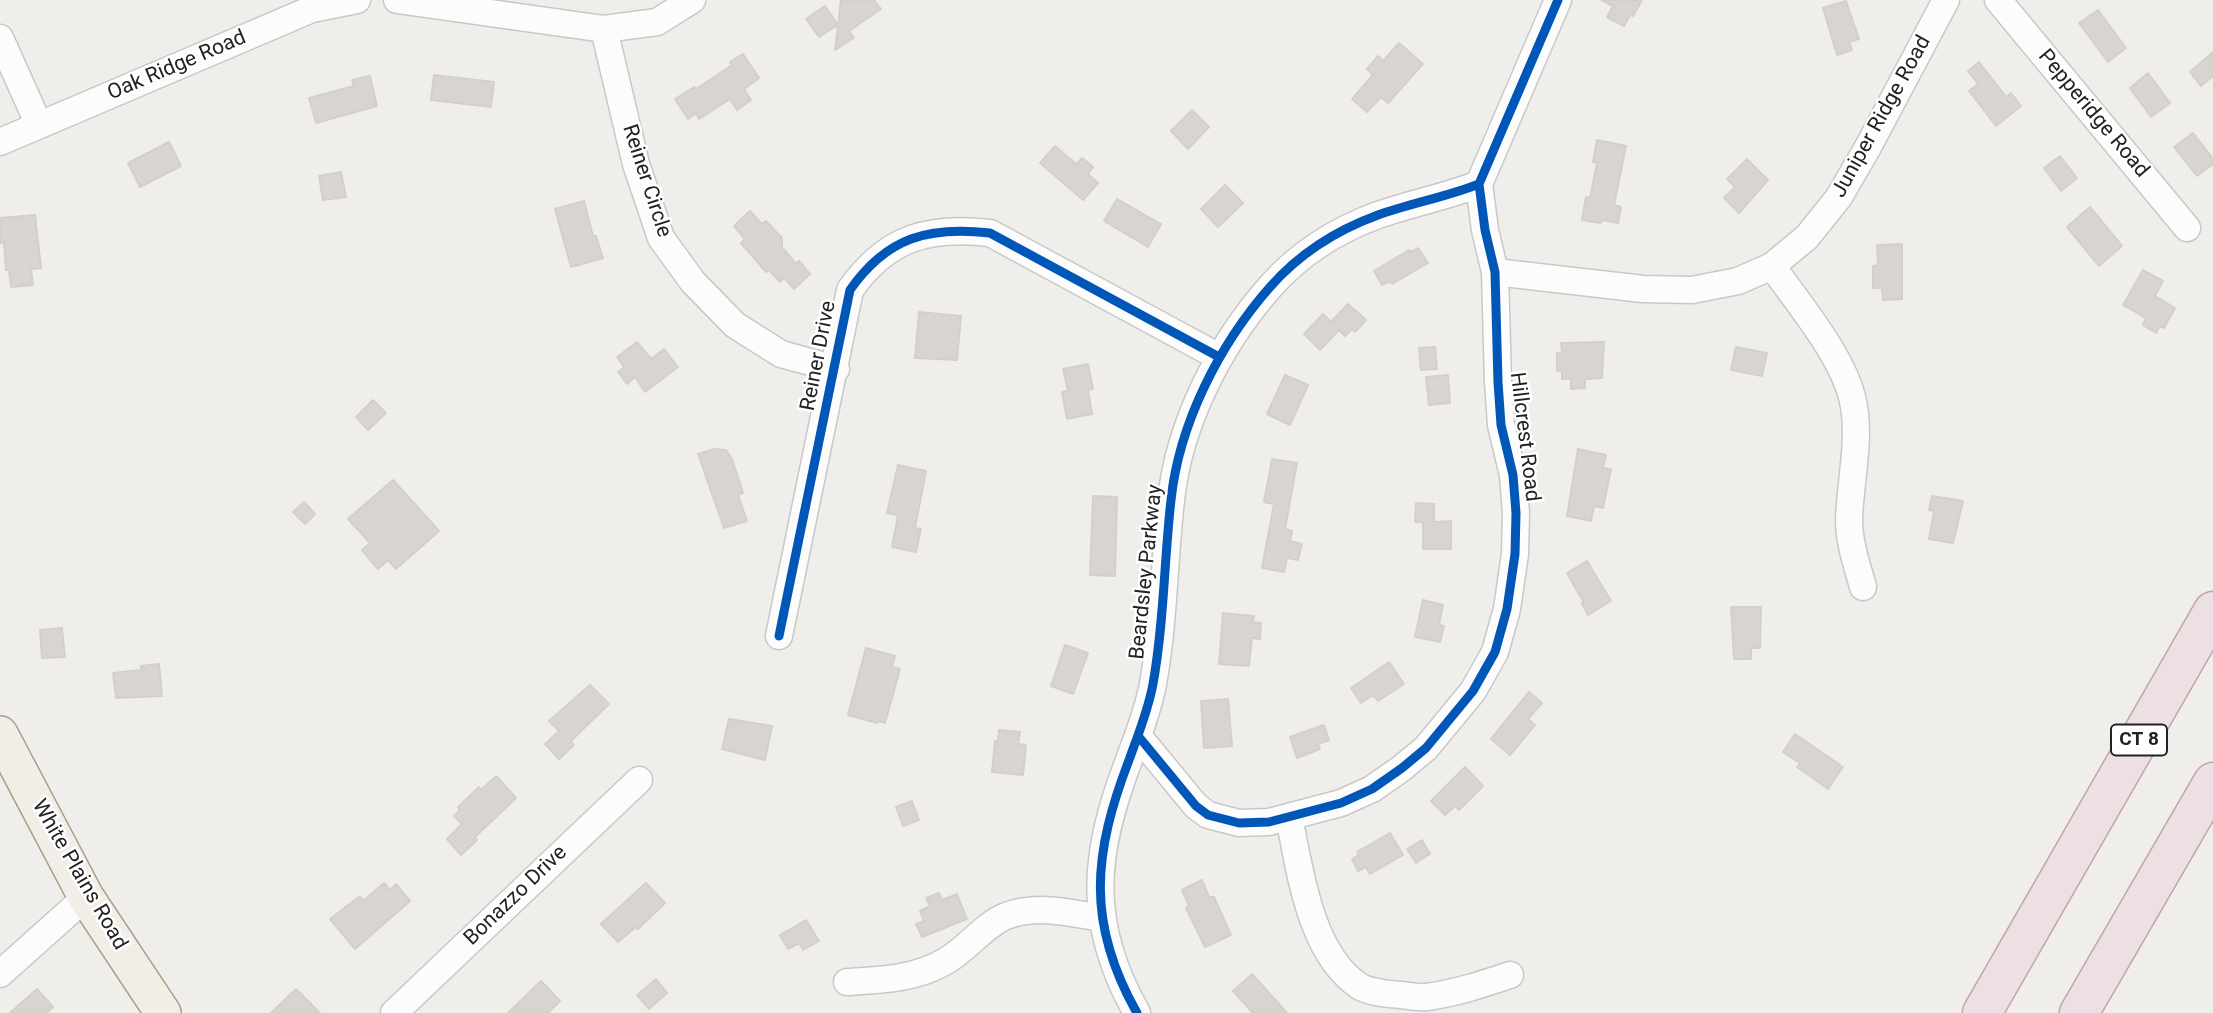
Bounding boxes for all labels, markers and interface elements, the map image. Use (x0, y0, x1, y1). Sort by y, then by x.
street label: Oak Ridge Road (104, 26, 250, 106)
street label: Juniper Ridge Road (1827, 32, 1937, 202)
street label: Pepperidge Road (2032, 45, 2154, 183)
street label: Reiner Circle (616, 121, 676, 241)
street label: Reiner Drive (796, 299, 842, 413)
street label: Hillcrest Road (1504, 371, 1544, 503)
street label: Beardsley Parkway (1125, 483, 1169, 661)
road number: CT 8 (2111, 724, 2167, 755)
street label: White Plains Road (26, 795, 132, 955)
street label: Bonazzo Drive (459, 841, 573, 951)

